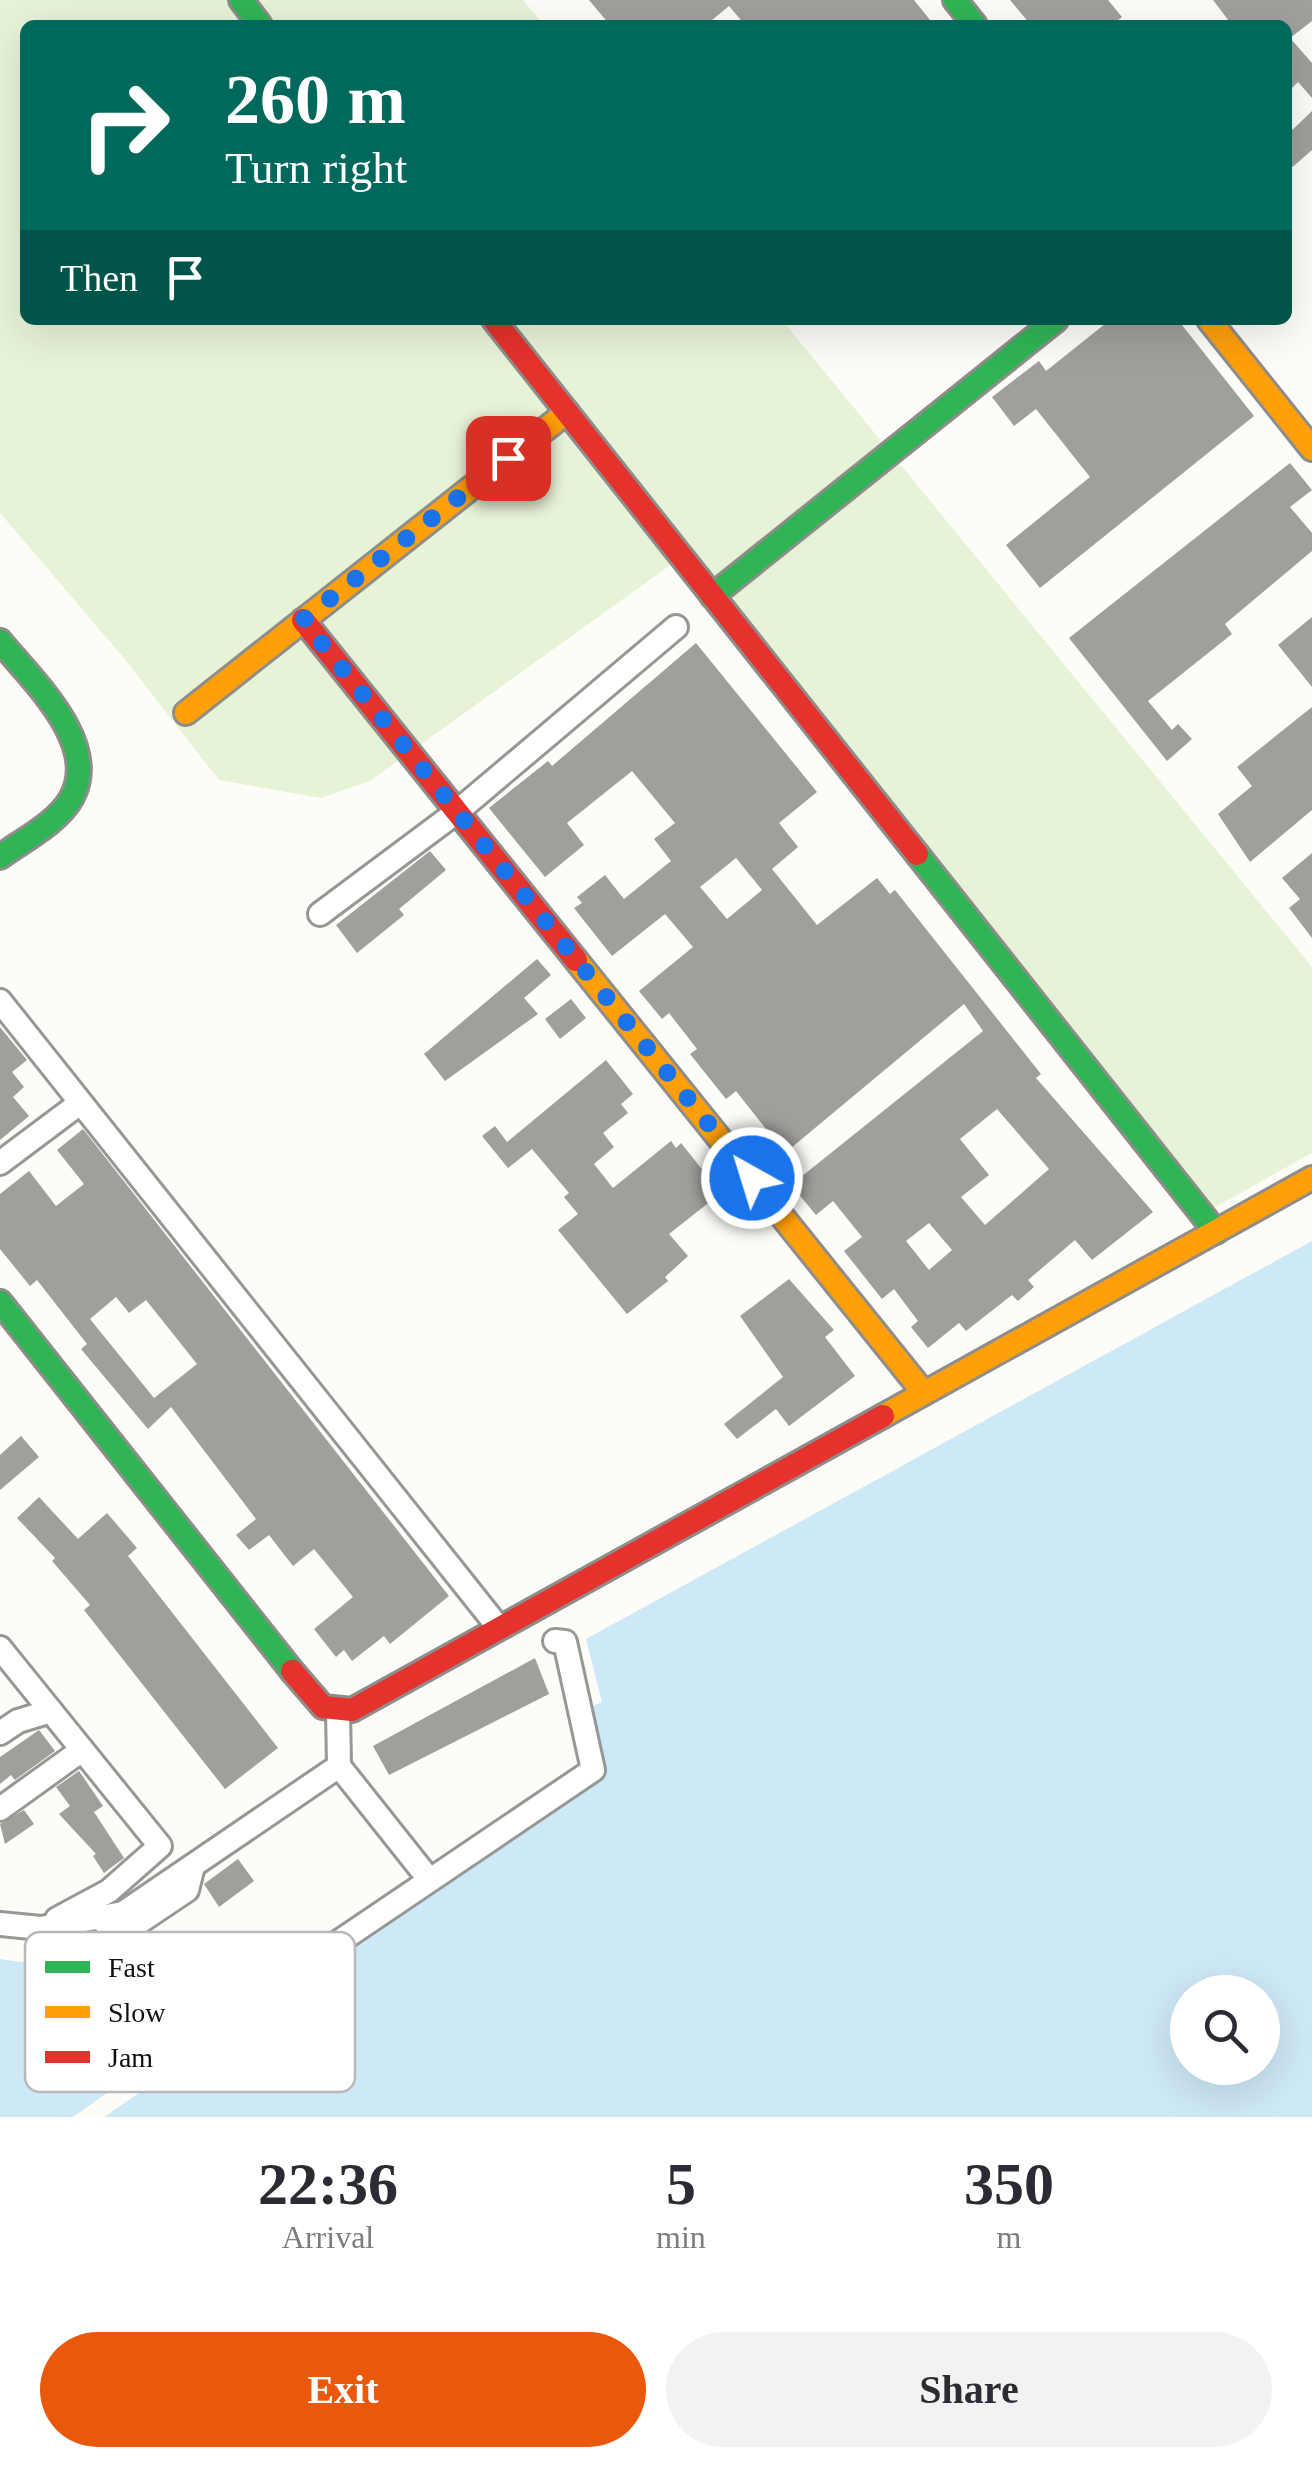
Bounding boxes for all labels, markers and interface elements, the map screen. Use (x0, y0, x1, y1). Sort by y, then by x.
icon: right (60, 60, 190, 190)
text: 260 m (225, 61, 406, 138)
text: Turn right (225, 143, 407, 193)
icon: arrive (158, 250, 213, 305)
text: Then (60, 257, 138, 299)
pin (466, 416, 551, 501)
icon: arrive (481, 431, 536, 486)
position arrow (700, 1126, 804, 1230)
legend (25, 1932, 355, 2092)
text: Fast (108, 1952, 155, 1983)
map controls (1170, 1975, 1280, 2085)
button: search (1170, 1975, 1280, 2085)
text: Slow (108, 1997, 166, 2028)
text: Jam (108, 2042, 153, 2073)
text: 22:36 (258, 2151, 398, 2217)
text: 5 (666, 2151, 696, 2217)
text: 350 (964, 2151, 1054, 2217)
text: Arrival (282, 2219, 374, 2255)
text: min (656, 2219, 706, 2255)
text: m (996, 2219, 1021, 2255)
button: Exit (40, 2332, 646, 2447)
button: Share (666, 2332, 1272, 2447)

